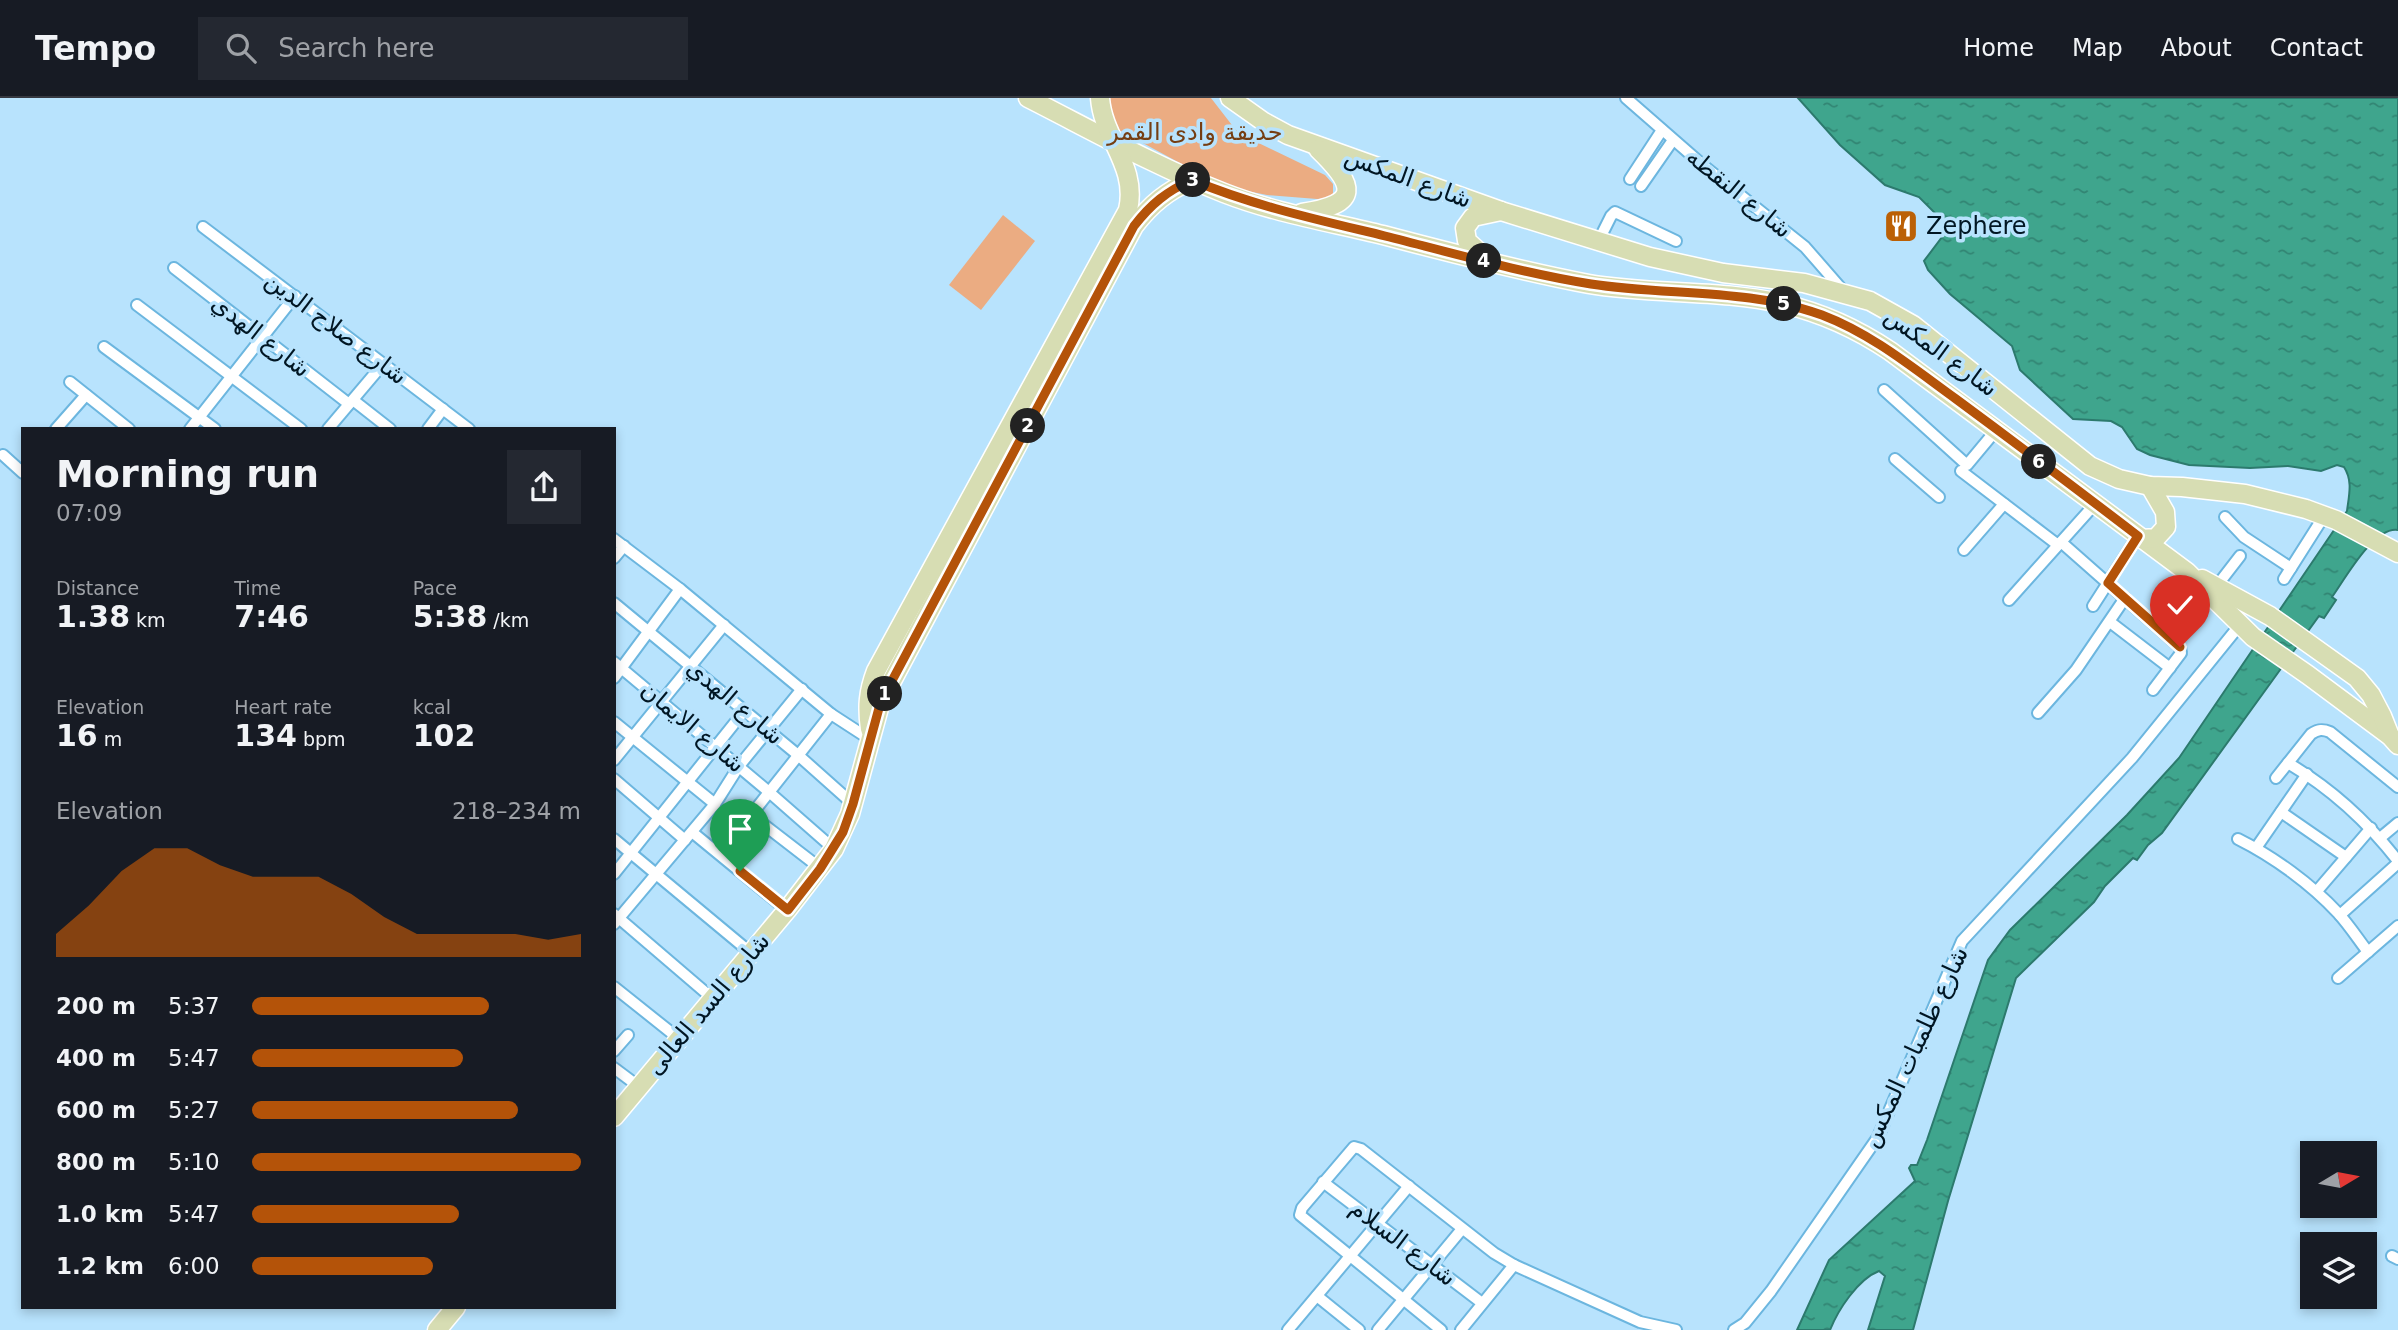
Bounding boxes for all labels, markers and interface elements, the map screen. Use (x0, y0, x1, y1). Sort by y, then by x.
search box (198, 17, 688, 80)
text: Tempo (35, 29, 156, 68)
icon: search (222, 29, 260, 67)
text: Search here (278, 33, 434, 63)
text: Home (1963, 34, 2034, 62)
text: Map (2072, 34, 2123, 62)
text: About (2161, 34, 2232, 62)
text: Contact (2270, 34, 2363, 62)
park label: حديقة وادى القمر (1106, 118, 1283, 146)
street label: شارع المكس (1341, 142, 1475, 214)
street label: شارع النقطه (1681, 142, 1797, 244)
pin: 3 (1176, 162, 1210, 198)
text: 3 (1186, 168, 1199, 190)
restaurant icon: Zephere (1882, 207, 1920, 245)
place label: Zephere (1926, 212, 2027, 240)
pin: 4 (1466, 244, 1502, 278)
text: 4 (1477, 249, 1490, 271)
street label: شارع صلاح الدين (260, 266, 412, 390)
pin: 5 (1766, 286, 1802, 322)
street label: شارع الهدي (206, 289, 316, 383)
text: 5 (1777, 292, 1790, 314)
street label: شارع المكس (1879, 302, 2003, 402)
pin: 2 (1010, 408, 1046, 444)
text: 2 (1021, 414, 1034, 436)
pin: 6 (2022, 444, 2056, 480)
button: share (507, 450, 581, 524)
text: 6 (2032, 450, 2045, 472)
text: Morning run (56, 452, 319, 496)
text: 07:09 (56, 500, 122, 526)
pin (2150, 575, 2210, 647)
text: Distance (56, 577, 139, 599)
text: Time (234, 577, 281, 599)
text: Pace (413, 577, 457, 599)
icon: check (2161, 586, 2199, 624)
text: 1.38 (56, 599, 130, 634)
text: 7:46 (234, 599, 309, 634)
text: 5:38 (413, 599, 487, 634)
text: km (130, 609, 166, 631)
text: /km (487, 609, 529, 631)
street label: شارع الهدي (681, 654, 789, 750)
street label: شارع الايمان (635, 676, 751, 778)
pin: 1 (868, 676, 903, 712)
text: 1 (878, 682, 891, 704)
text: Elevation (56, 696, 144, 718)
text: Heart rate (234, 696, 332, 718)
text: kcal (413, 696, 451, 718)
text: 16 (56, 718, 98, 753)
text: 134 (234, 718, 297, 753)
text: 102 (413, 718, 475, 753)
text: m (98, 728, 122, 750)
text: bpm (297, 728, 346, 750)
text: Elevation (56, 798, 163, 824)
text: 218–234 m (452, 798, 581, 824)
pin (710, 799, 770, 871)
icon: arrive (721, 810, 759, 848)
street label: شارع السد العالى (640, 927, 776, 1081)
street label: شارع طلمبات المكس (1856, 942, 1974, 1152)
text: 200 m (56, 993, 136, 1019)
text: 5:37 (168, 993, 220, 1019)
text: 400 m (56, 1045, 136, 1071)
text: 5:47 (168, 1045, 220, 1071)
text: 600 m (56, 1097, 136, 1123)
text: 5:27 (168, 1097, 220, 1123)
north arrow (2300, 1141, 2376, 1218)
map controls (2300, 1141, 2377, 1309)
text: 800 m (56, 1149, 136, 1175)
text: 5:10 (168, 1149, 220, 1175)
street label: شارع السلام (1344, 1194, 1462, 1292)
text: 1.0 km (56, 1201, 144, 1227)
text: 5:47 (168, 1201, 220, 1227)
button: layers (2300, 1232, 2377, 1309)
text: 1.2 km (56, 1253, 144, 1279)
text: 6:00 (168, 1253, 220, 1279)

